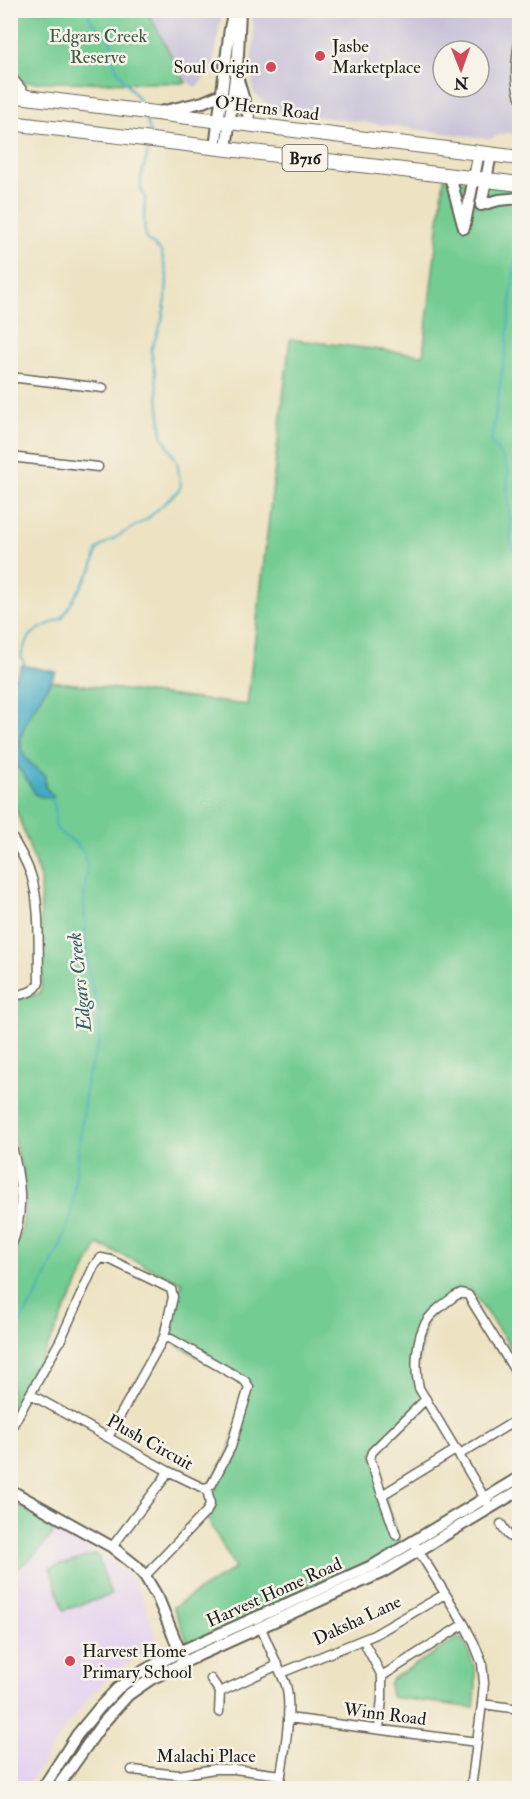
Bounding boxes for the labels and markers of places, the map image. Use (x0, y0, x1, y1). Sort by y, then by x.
place label: Jasbe Marketplace (331, 35, 421, 79)
marker: Jasbe Marketplace (313, 49, 327, 63)
place label: Soul Origin (174, 56, 259, 79)
marker: Soul Origin (264, 60, 278, 74)
place label: Harvest Home Primary School (82, 1640, 193, 1684)
marker: Harvest Home Primary School (63, 1654, 77, 1668)

